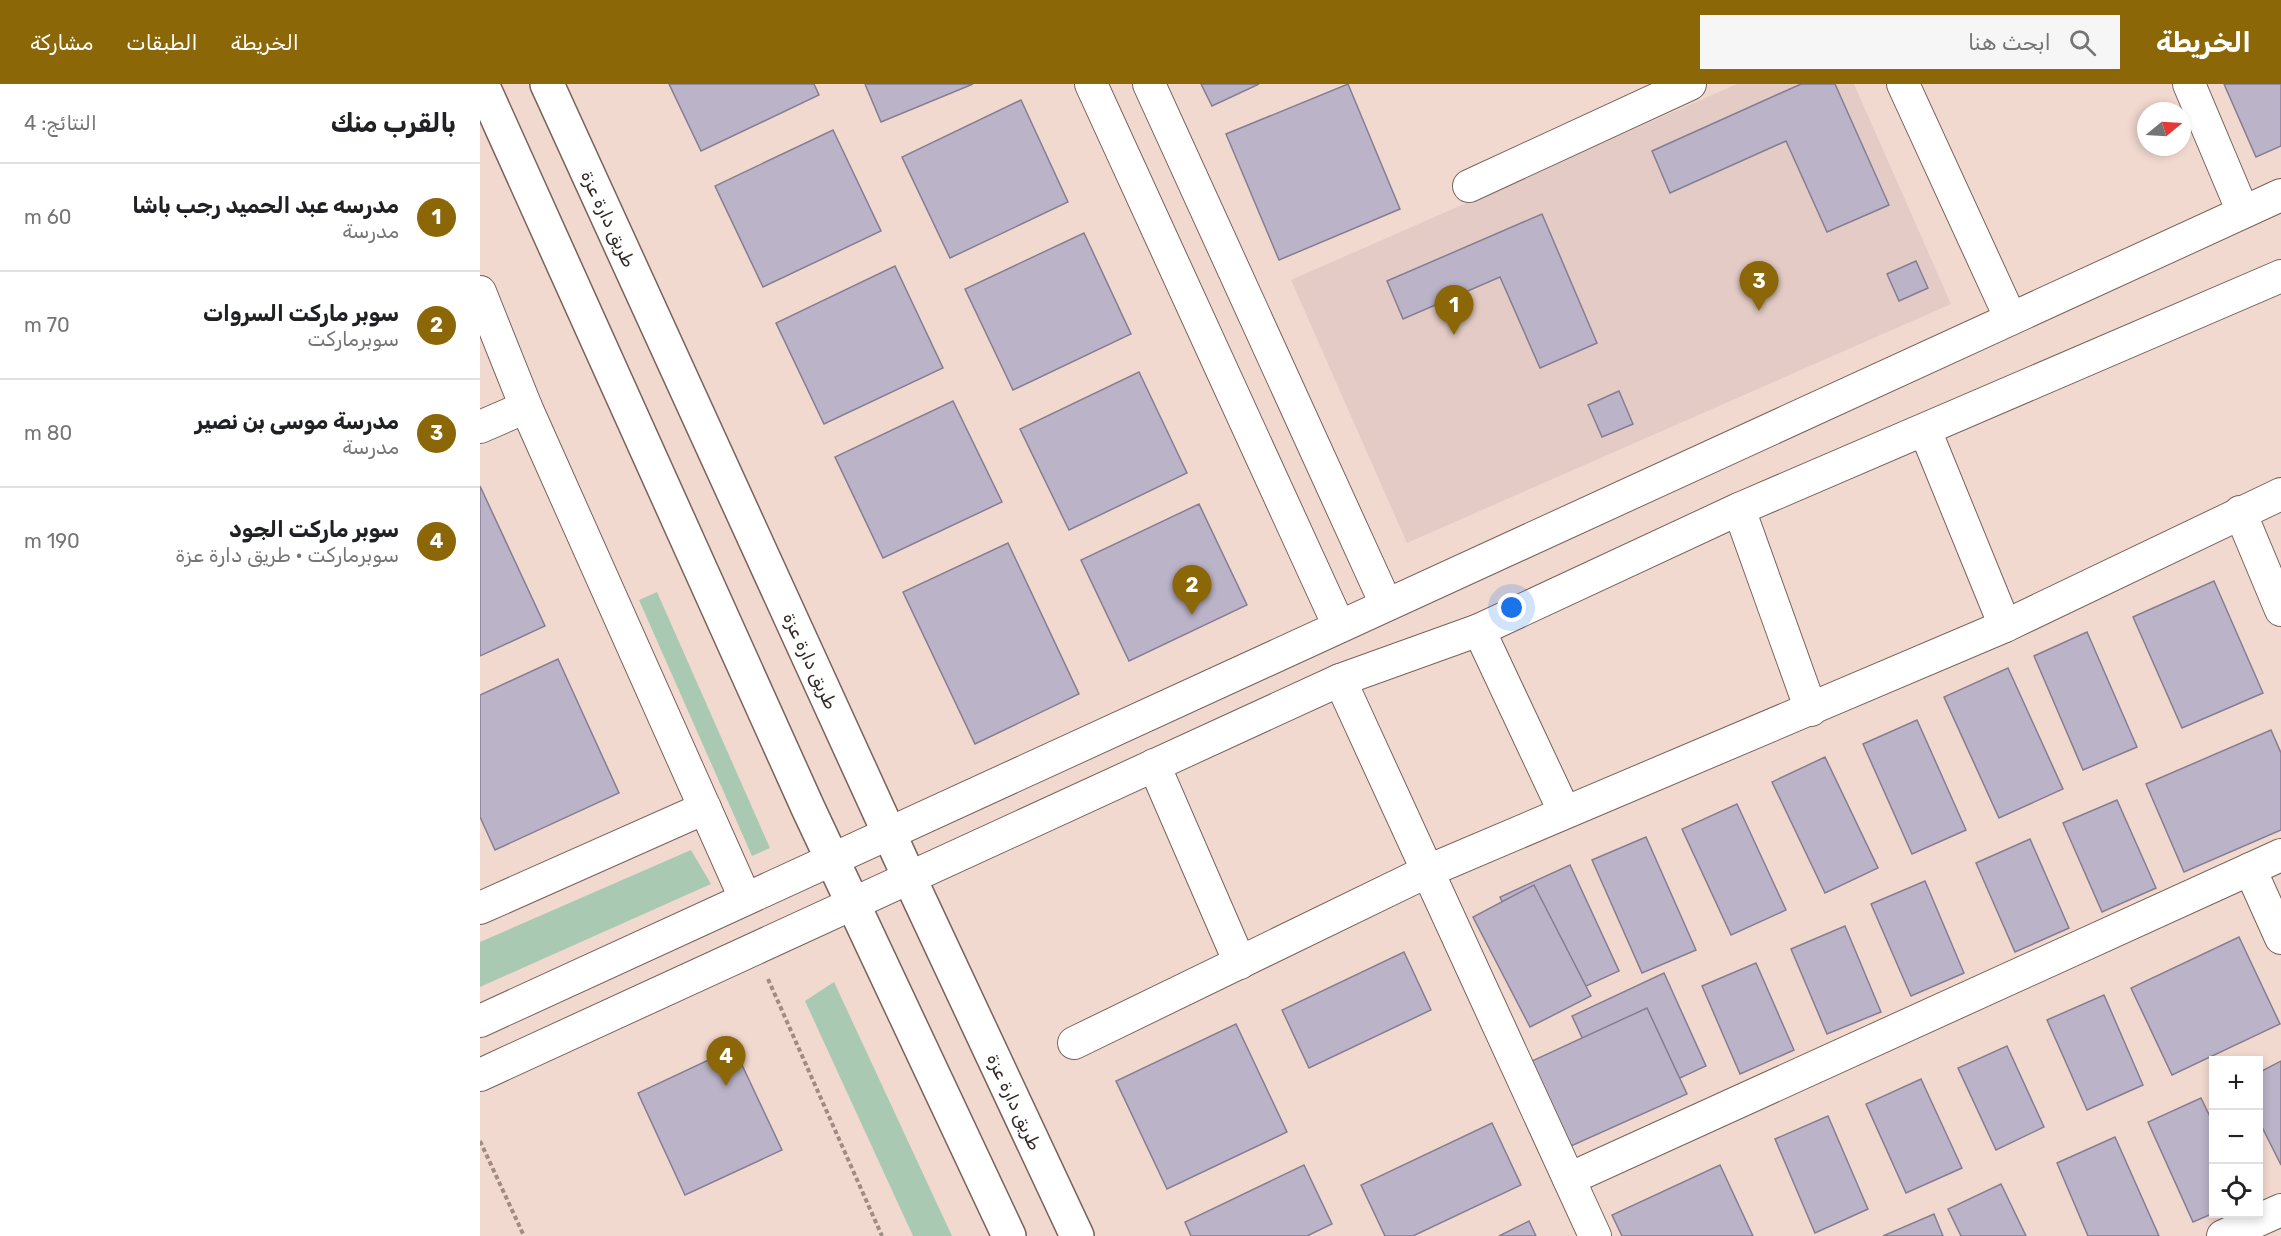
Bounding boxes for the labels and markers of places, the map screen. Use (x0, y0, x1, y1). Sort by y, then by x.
pin: 3 (1740, 262, 1778, 311)
pin: 1 (1434, 286, 1474, 335)
pin: 2 (1172, 566, 1212, 615)
pin: 4 (706, 1036, 746, 1086)

